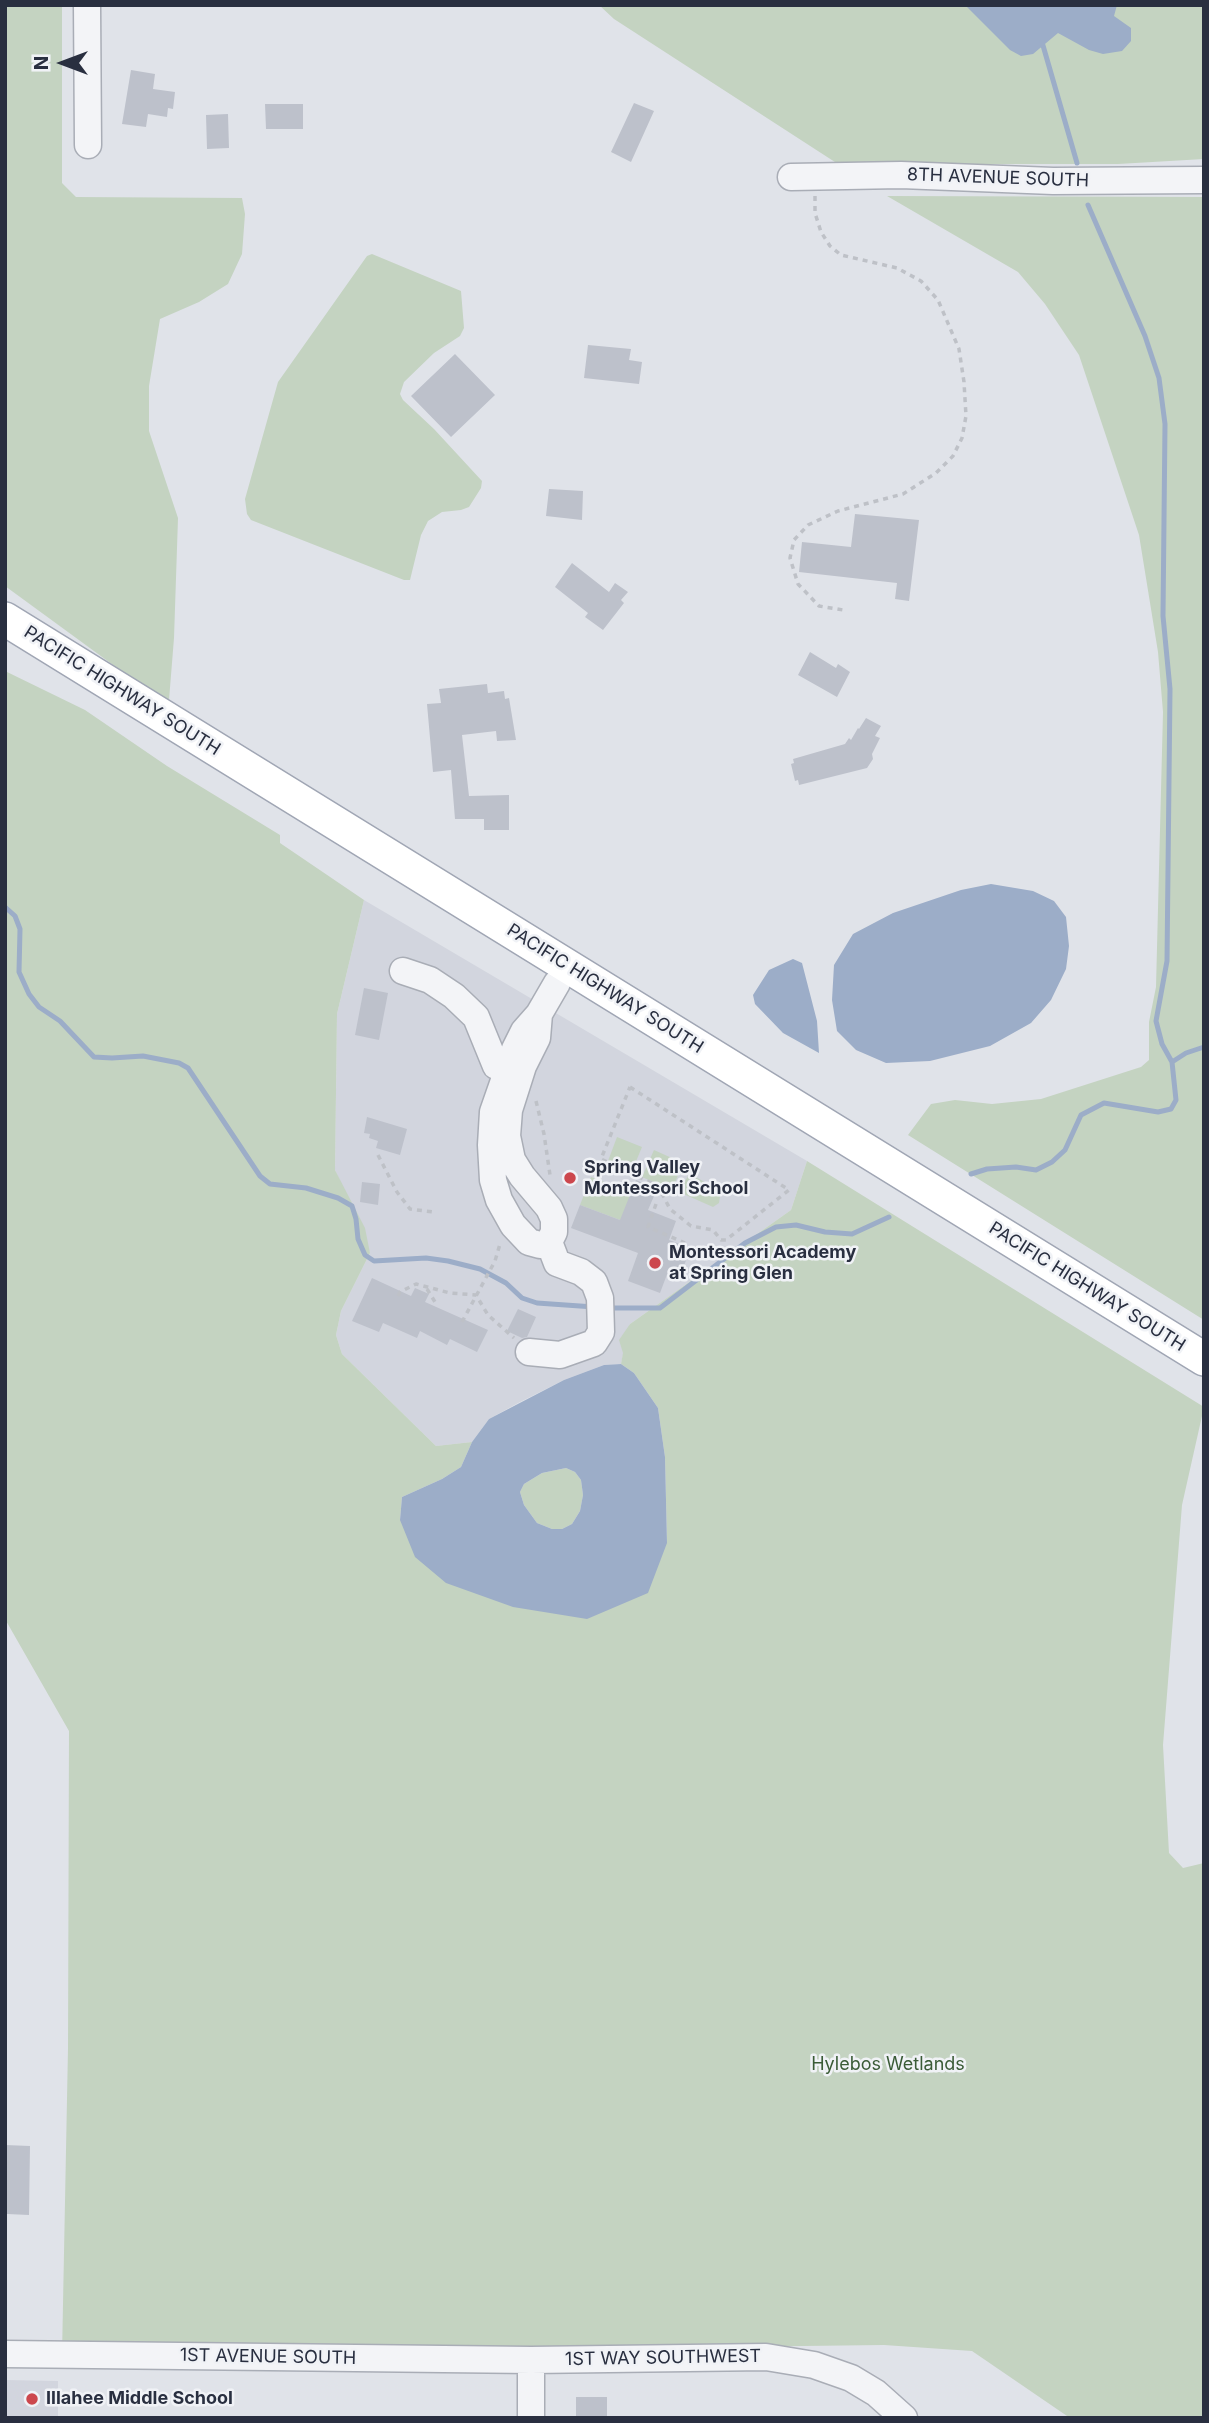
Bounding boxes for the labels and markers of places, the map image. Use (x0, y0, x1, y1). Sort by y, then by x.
place label: Spring Valley Montessori School (584, 1157, 748, 1200)
marker: Spring Valley Montessori School (562, 1170, 578, 1186)
place label: Montessori Academy at Spring Glen (669, 1242, 856, 1284)
marker: Montessori Academy at Spring Glen (647, 1255, 663, 1271)
place label: Illahee Middle School (46, 2388, 233, 2410)
marker: Illahee Middle School (24, 2391, 40, 2407)

